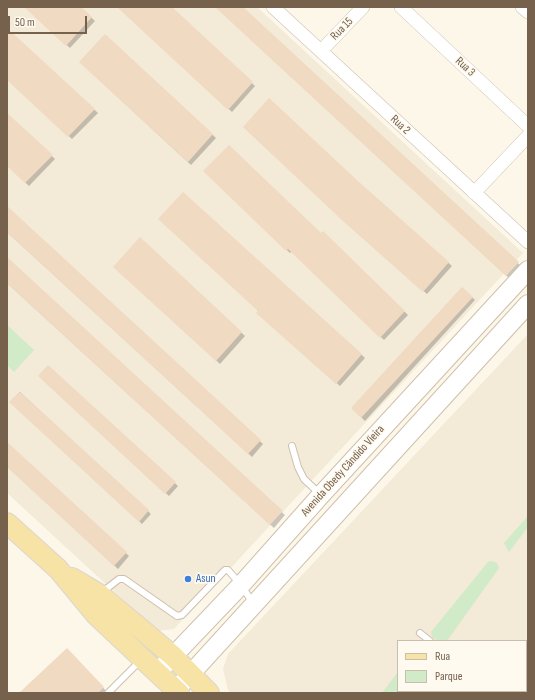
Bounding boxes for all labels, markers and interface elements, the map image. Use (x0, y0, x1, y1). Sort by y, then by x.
scale bar (10, 8, 89, 34)
text: 50 m (15, 15, 35, 30)
street label: Rua 15 (328, 15, 356, 43)
street label: Rua 3 (452, 54, 478, 80)
street label: Rua 2 (387, 112, 413, 138)
street label: Avenida Obedy Cândido Vieira (298, 422, 388, 520)
place label: Asun (196, 572, 216, 586)
marker: Asun (183, 574, 193, 584)
legend (397, 640, 527, 692)
text: Rua (435, 649, 450, 664)
text: Parque (435, 669, 463, 684)

